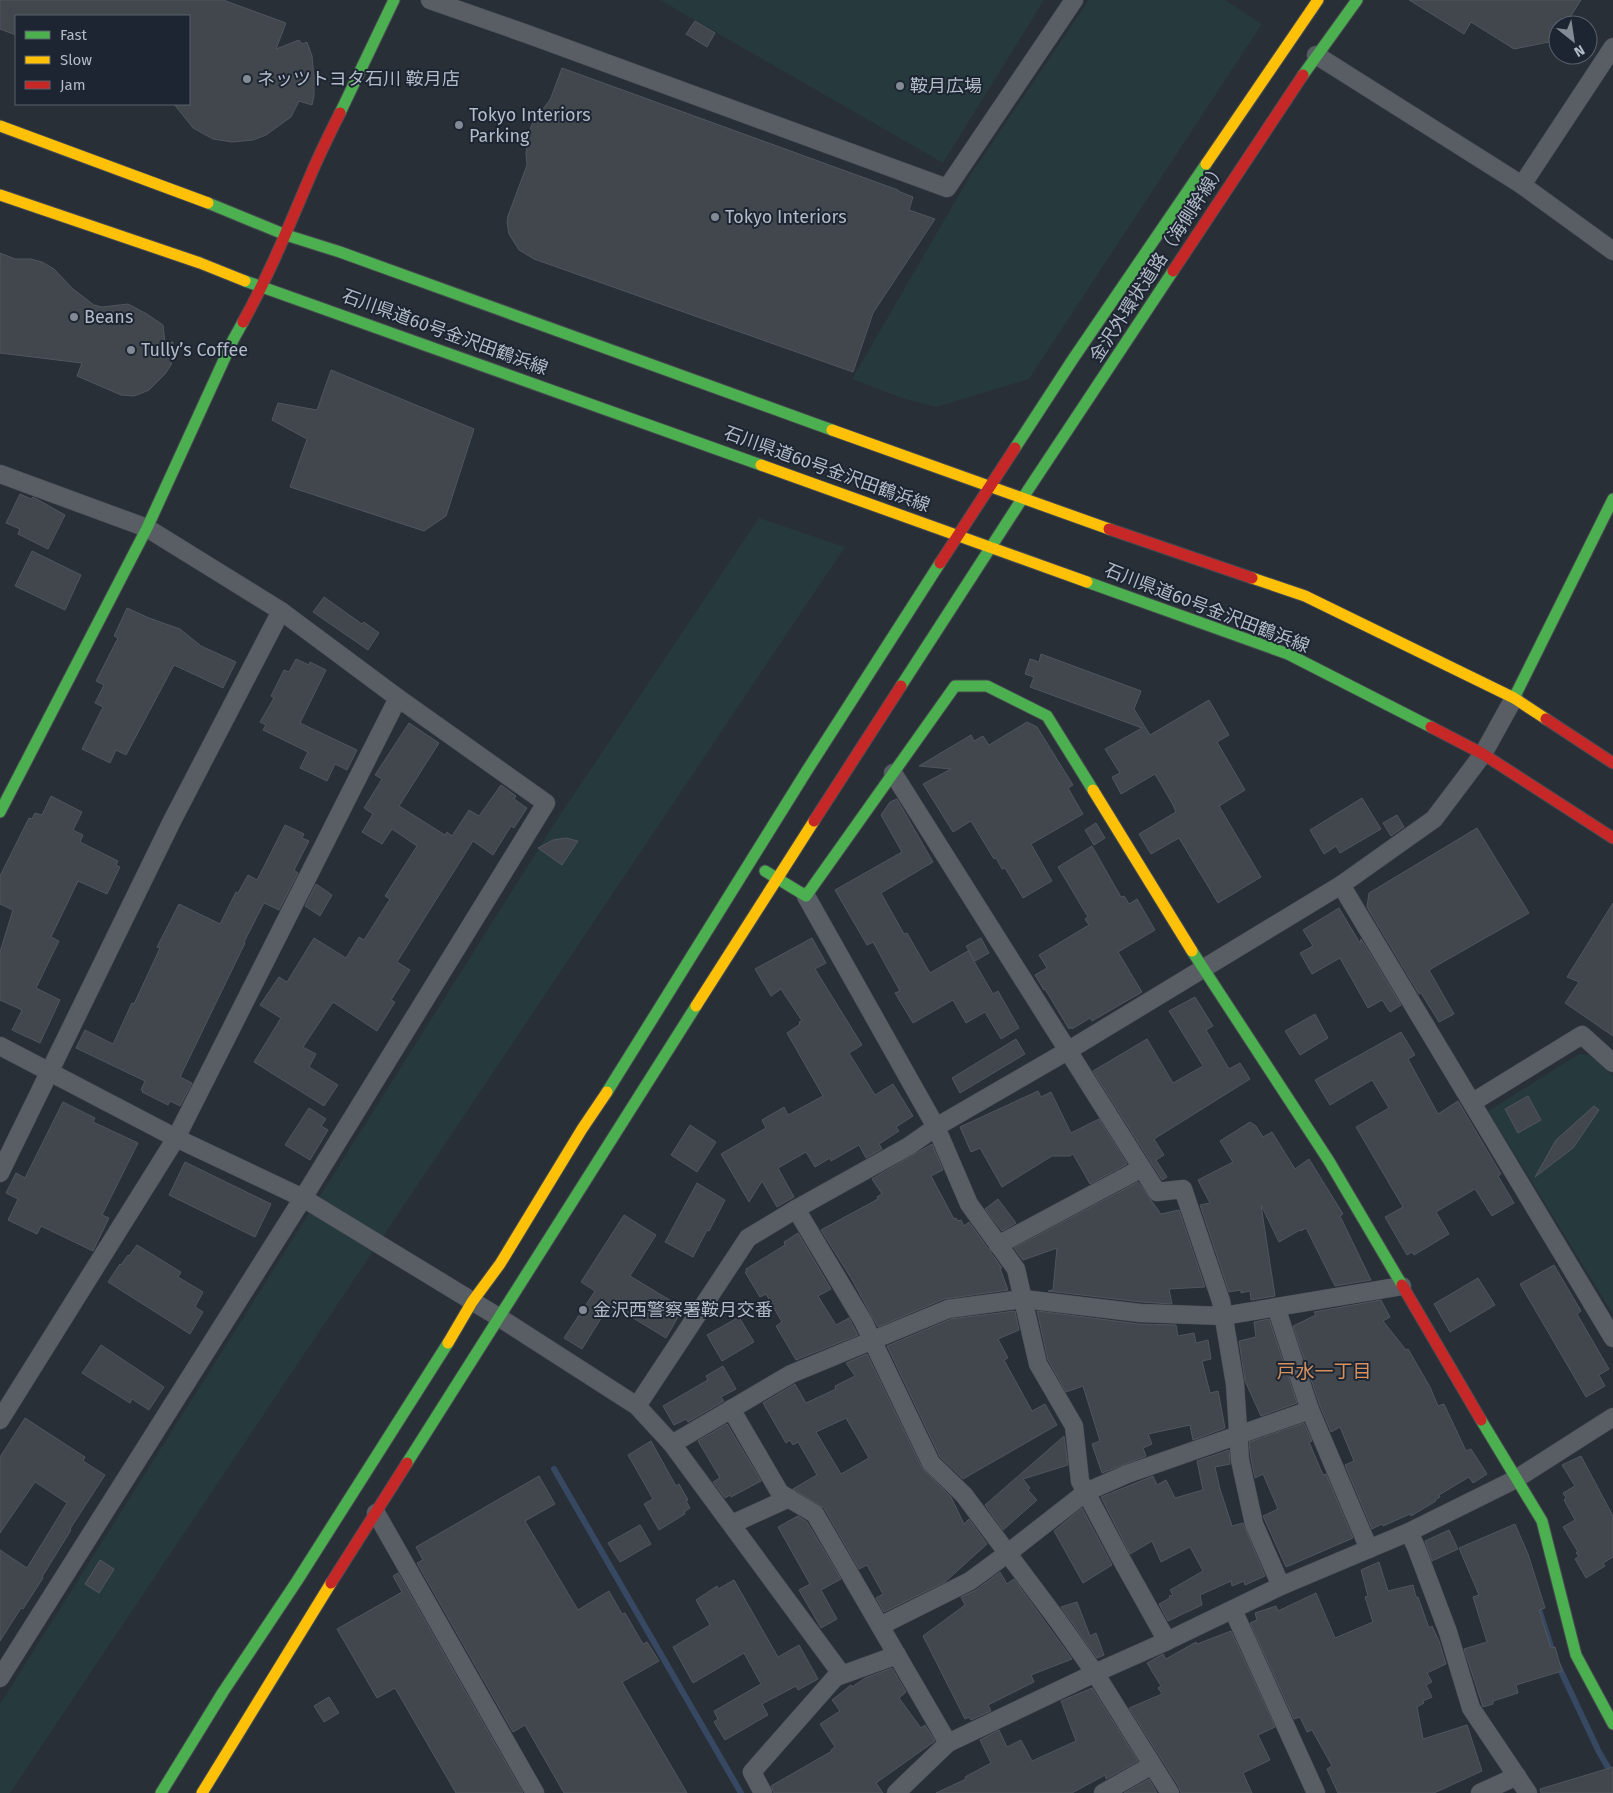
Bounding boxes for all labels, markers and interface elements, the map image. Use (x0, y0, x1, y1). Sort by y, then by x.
legend (15, 15, 190, 105)
north arrow (1548, 15, 1598, 65)
text: Fast (60, 26, 87, 44)
text: N (1571, 41, 1588, 61)
text: Slow (60, 51, 92, 69)
place label: ネッツトヨタ石川 鞍月店 (257, 68, 460, 90)
marker: ネッツトヨタ石川 鞍月店 (241, 73, 253, 85)
place label: 鞍月広場 (910, 75, 982, 97)
text: Jam (60, 76, 86, 94)
marker: 鞍月広場 (894, 80, 906, 92)
place label: Tokyo Interiors Parking (469, 104, 591, 147)
marker: Tokyo Interiors Parking (453, 119, 465, 131)
street label: 金沢外環状道路（海側幹線） (1085, 158, 1231, 366)
place label: Tokyo Interiors (725, 206, 847, 228)
marker: Tokyo Interiors (709, 211, 721, 223)
street label: 石川県道60号金沢田鶴浜線 (339, 284, 551, 380)
place label: Beans (84, 306, 133, 328)
marker: Beans (68, 311, 80, 323)
place label: Tully’s Coffee (141, 339, 248, 361)
marker: Tully’s Coffee (125, 344, 137, 356)
street label: 石川県道60号金沢田鶴浜線 (721, 421, 933, 517)
street label: 石川県道60号金沢田鶴浜線 (1101, 559, 1313, 657)
place label: 金沢西警察署鞍月交番 (593, 1299, 773, 1321)
marker: 金沢西警察署鞍月交番 (577, 1304, 589, 1316)
district label: 戸水一丁目 (1276, 1360, 1372, 1383)

